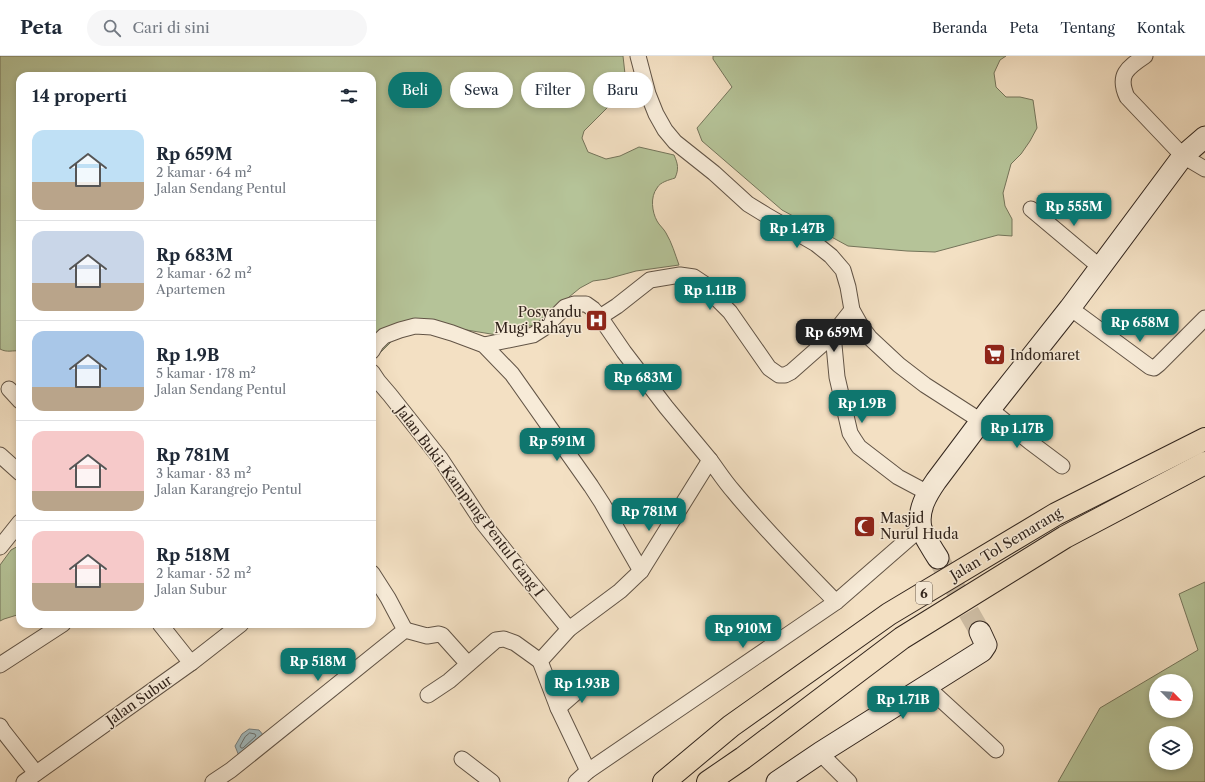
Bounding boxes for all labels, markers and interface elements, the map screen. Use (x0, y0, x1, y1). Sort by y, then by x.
search box (87, 10, 367, 46)
text: Peta (20, 16, 63, 39)
icon: search (101, 17, 123, 39)
text: Cari di sini (133, 18, 210, 37)
text: Beranda (932, 19, 988, 37)
text: Peta (1010, 19, 1039, 37)
text: Tentang (1061, 19, 1115, 37)
text: Kontak (1137, 19, 1185, 37)
chip: Beli (388, 72, 442, 108)
chip: Sewa (450, 72, 513, 108)
chip: Filter (521, 72, 585, 108)
chip: Baru (593, 72, 653, 108)
icon: filters (338, 85, 360, 107)
text: 14 properti (32, 86, 127, 106)
text: Rp 659M (156, 144, 232, 164)
icon: home (64, 146, 112, 194)
text: 2 kamar · 64 m² (156, 164, 252, 180)
text: Jalan Sendang Pentul (156, 180, 286, 196)
pin: Rp 555M (1037, 193, 1111, 227)
text: Rp 555M (1045, 198, 1103, 214)
pin: Rp 1.47B (756, 215, 838, 249)
text: Rp 1.47B (769, 220, 825, 236)
text: Rp 683M (156, 245, 233, 265)
icon: home (64, 247, 112, 295)
text: 2 kamar · 62 m² (156, 265, 252, 281)
pin: Rp 1.11B (669, 277, 751, 311)
text: Apartemen (156, 281, 225, 297)
text: Rp 1.11B (684, 282, 736, 298)
place label: Posyandu Mugi Rahayu (494, 303, 582, 337)
hospital icon: Posyandu Mugi Rahayu (584, 307, 610, 333)
pin: Rp 658M (1103, 309, 1177, 343)
text: Rp 658M (1111, 314, 1169, 330)
pin: Rp 659M (797, 319, 871, 353)
text: Rp 659M (805, 324, 863, 340)
supermarket icon: Indomaret (982, 342, 1008, 368)
text: Rp 1.9B (156, 345, 219, 365)
place label: Indomaret (1010, 346, 1080, 364)
icon: home (64, 347, 112, 395)
pin: Rp 683M (606, 364, 680, 398)
text: 5 kamar · 178 m² (156, 365, 256, 381)
text: Rp 683M (614, 369, 672, 385)
text: Jalan Sendang Pentul (156, 381, 286, 397)
pin: Rp 1.9B (825, 390, 899, 424)
text: Rp 1.9B (838, 395, 886, 411)
street label: Jalan Bukit Kampung Pentul Gang I (391, 400, 548, 600)
pin: Rp 1.17B (976, 415, 1058, 449)
text: Rp 1.17B (990, 420, 1044, 436)
pin: Rp 591M (520, 428, 594, 462)
text: Rp 591M (529, 433, 585, 449)
text: Rp 781M (156, 445, 230, 465)
icon: home (64, 447, 112, 495)
text: 3 kamar · 83 m² (156, 465, 251, 481)
text: Jalan Karangrejo Pentul (156, 481, 302, 497)
pin: Rp 781M (612, 498, 686, 532)
text: Rp 781M (621, 503, 677, 519)
street label: Jalan Tol Semarang (945, 503, 1066, 586)
place label: Masjid Nurul Huda (880, 509, 959, 543)
mosque icon: Masjid Nurul Huda (852, 513, 878, 539)
text: Rp 518M (156, 545, 230, 565)
icon: home (64, 547, 112, 595)
text: 2 kamar · 52 m² (156, 565, 251, 581)
text: Jalan Subur (156, 581, 227, 597)
road number: 6 (916, 582, 932, 604)
pin: Rp 910M (706, 615, 780, 649)
text: Rp 910M (714, 620, 772, 636)
pin: Rp 518M (281, 648, 355, 682)
text: Rp 518M (290, 653, 346, 669)
pin: Rp 1.93B (541, 670, 623, 704)
street label: Jalan Subur (101, 671, 175, 730)
north arrow (1149, 674, 1193, 718)
map controls (1149, 674, 1193, 770)
text: Rp 1.93B (554, 675, 610, 691)
pin: Rp 1.71B (862, 686, 944, 720)
text: Rp 1.71B (876, 691, 930, 707)
button: layers (1149, 726, 1193, 770)

